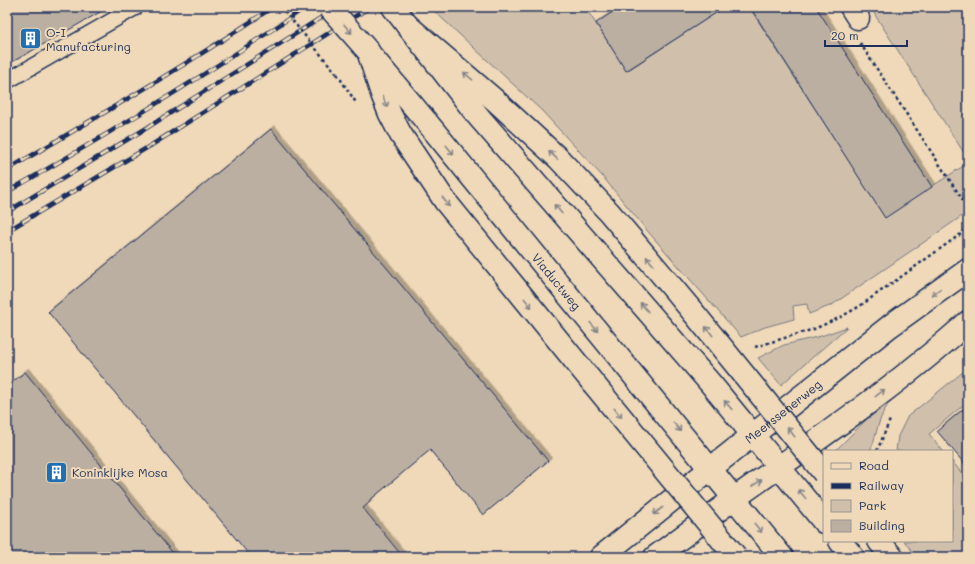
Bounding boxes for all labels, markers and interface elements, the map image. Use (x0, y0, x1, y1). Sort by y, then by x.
scale bar (825, 22, 907, 48)
place label: O-I Manufacturing (46, 24, 131, 54)
one-way arrow (344, 24, 353, 34)
building icon: O-I Manufacturing (17, 26, 43, 52)
text: 20 m (831, 27, 859, 43)
one-way arrow (462, 72, 473, 81)
one-way arrow (381, 95, 389, 107)
one-way arrow (445, 145, 454, 156)
one-way arrow (548, 150, 559, 159)
one-way arrow (442, 197, 451, 208)
one-way arrow (553, 204, 563, 214)
street label: Viaductweg (529, 249, 585, 313)
one-way arrow (646, 256, 655, 266)
one-way arrow (931, 288, 942, 296)
one-way arrow (524, 298, 533, 309)
one-way arrow (639, 301, 648, 312)
one-way arrow (590, 321, 599, 332)
one-way arrow (704, 326, 713, 336)
street label: Meerssenerweg (741, 376, 824, 446)
one-way arrow (875, 389, 886, 397)
one-way arrow (724, 400, 733, 411)
one-way arrow (613, 408, 622, 418)
one-way arrow (672, 422, 681, 433)
one-way arrow (786, 426, 795, 437)
legend (823, 450, 953, 542)
text: Road (859, 457, 889, 473)
building icon: Koninklijke Mosa (44, 459, 70, 485)
place label: Koninklijke Mosa (72, 464, 168, 480)
text: Railway (859, 477, 904, 493)
one-way arrow (751, 478, 762, 487)
one-way arrow (797, 489, 806, 500)
text: Park (859, 497, 886, 513)
one-way arrow (653, 507, 664, 516)
text: Building (859, 517, 905, 533)
one-way arrow (754, 522, 763, 533)

